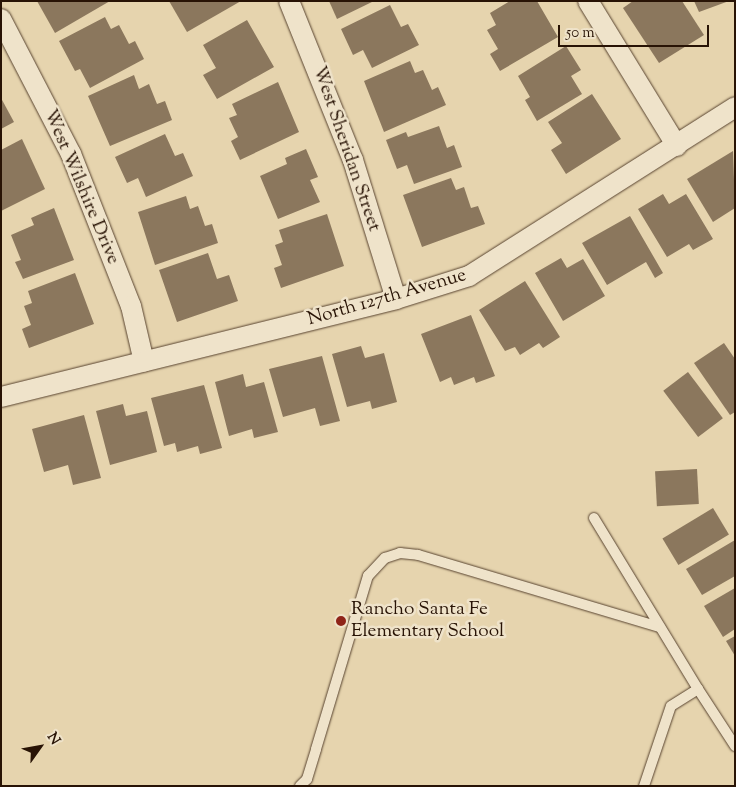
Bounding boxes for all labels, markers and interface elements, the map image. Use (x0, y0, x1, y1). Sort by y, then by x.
scale bar (561, 15, 712, 47)
text: 50 m (566, 23, 595, 44)
street label: West Sheridan Street (307, 63, 385, 235)
street label: West Wilshire Drive (38, 106, 124, 268)
street label: North 127th Avenue (305, 264, 469, 332)
place label: Rancho Santa Fe Elementary School (351, 599, 504, 643)
marker: Rancho Santa Fe Elementary School (335, 615, 347, 627)
north arrow (15, 722, 65, 772)
text: N (41, 729, 64, 749)

